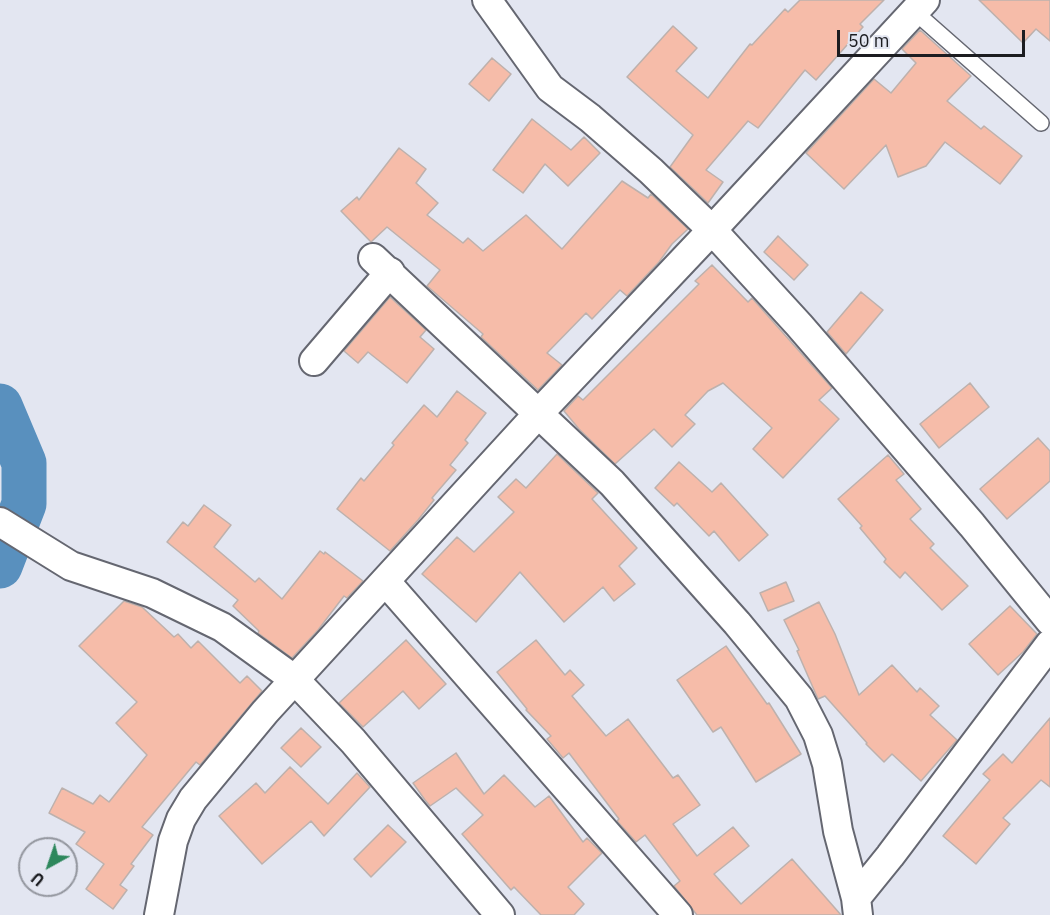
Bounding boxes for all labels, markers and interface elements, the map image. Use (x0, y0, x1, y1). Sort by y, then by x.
scale bar (840, 18, 1028, 56)
text: 50 m (848, 29, 890, 52)
north arrow (18, 837, 78, 897)
text: U (27, 868, 48, 890)

